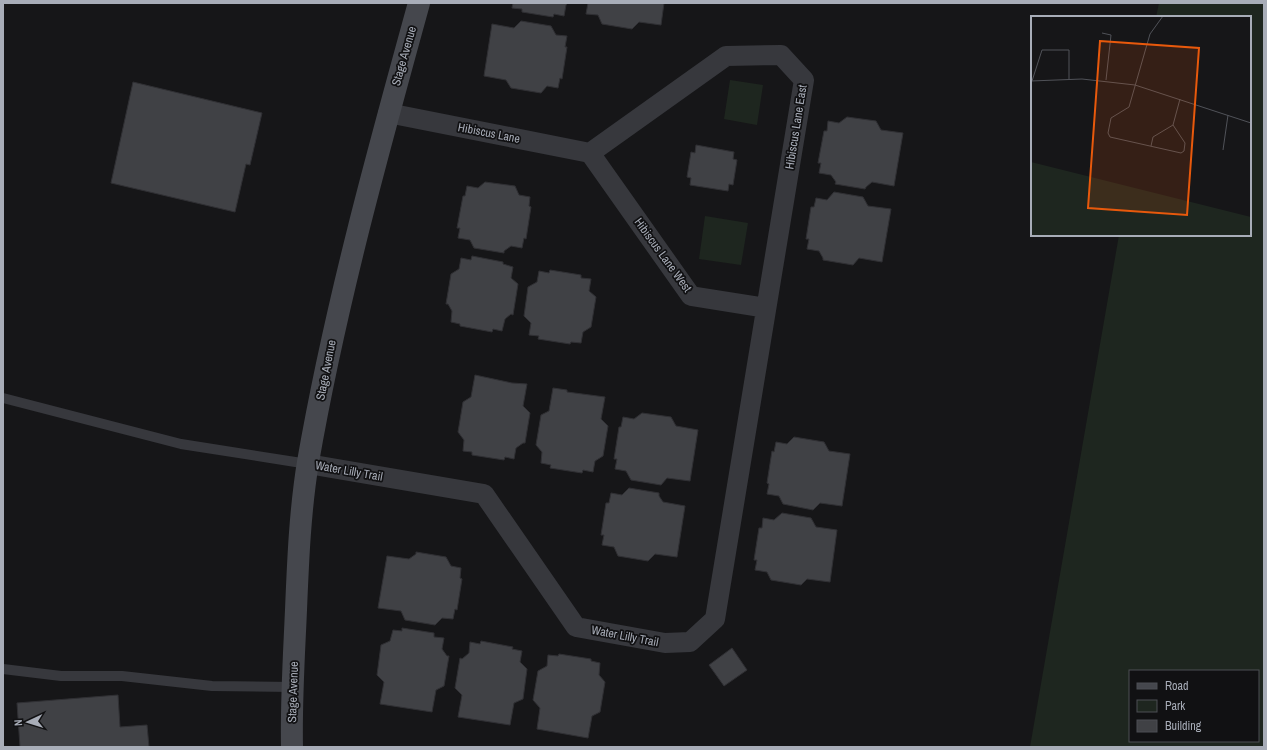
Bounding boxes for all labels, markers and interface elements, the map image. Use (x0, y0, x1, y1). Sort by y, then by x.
inset map (1031, 16, 1251, 236)
street label: Stage Avenue (388, 24, 420, 88)
street label: Hibiscus Lane East (781, 83, 811, 170)
street label: Hibiscus Lane (457, 119, 521, 147)
street label: Hibiscus Lane West (631, 215, 695, 295)
street label: Stage Avenue (312, 338, 340, 402)
street label: Water Lilly Trail (314, 457, 384, 485)
street label: Water Lilly Trail (590, 622, 660, 650)
street label: Stage Avenue (284, 661, 302, 723)
legend (1129, 670, 1259, 742)
text: Road (1165, 678, 1189, 694)
text: Park (1165, 698, 1185, 714)
north arrow (8, 702, 48, 742)
text: Building (1165, 718, 1202, 734)
text: N (11, 719, 25, 726)

